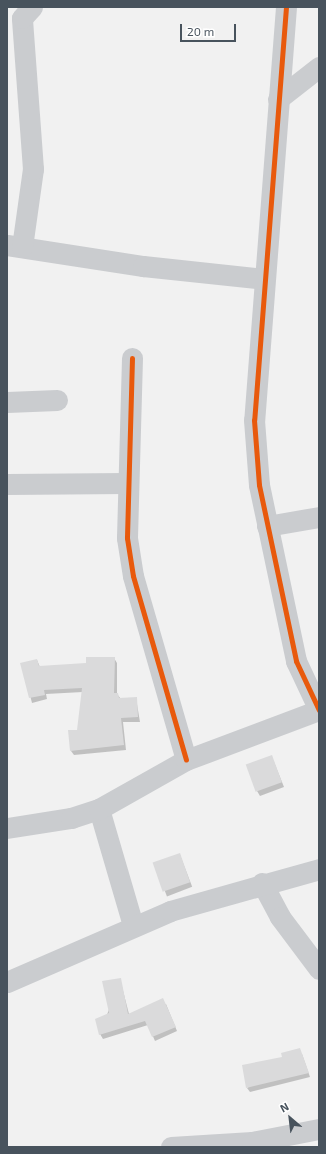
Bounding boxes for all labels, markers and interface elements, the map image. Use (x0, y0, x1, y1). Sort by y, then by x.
scale bar (182, 16, 238, 42)
text: 20 m (187, 24, 214, 38)
north arrow (270, 1098, 310, 1138)
text: N (278, 1099, 291, 1115)

